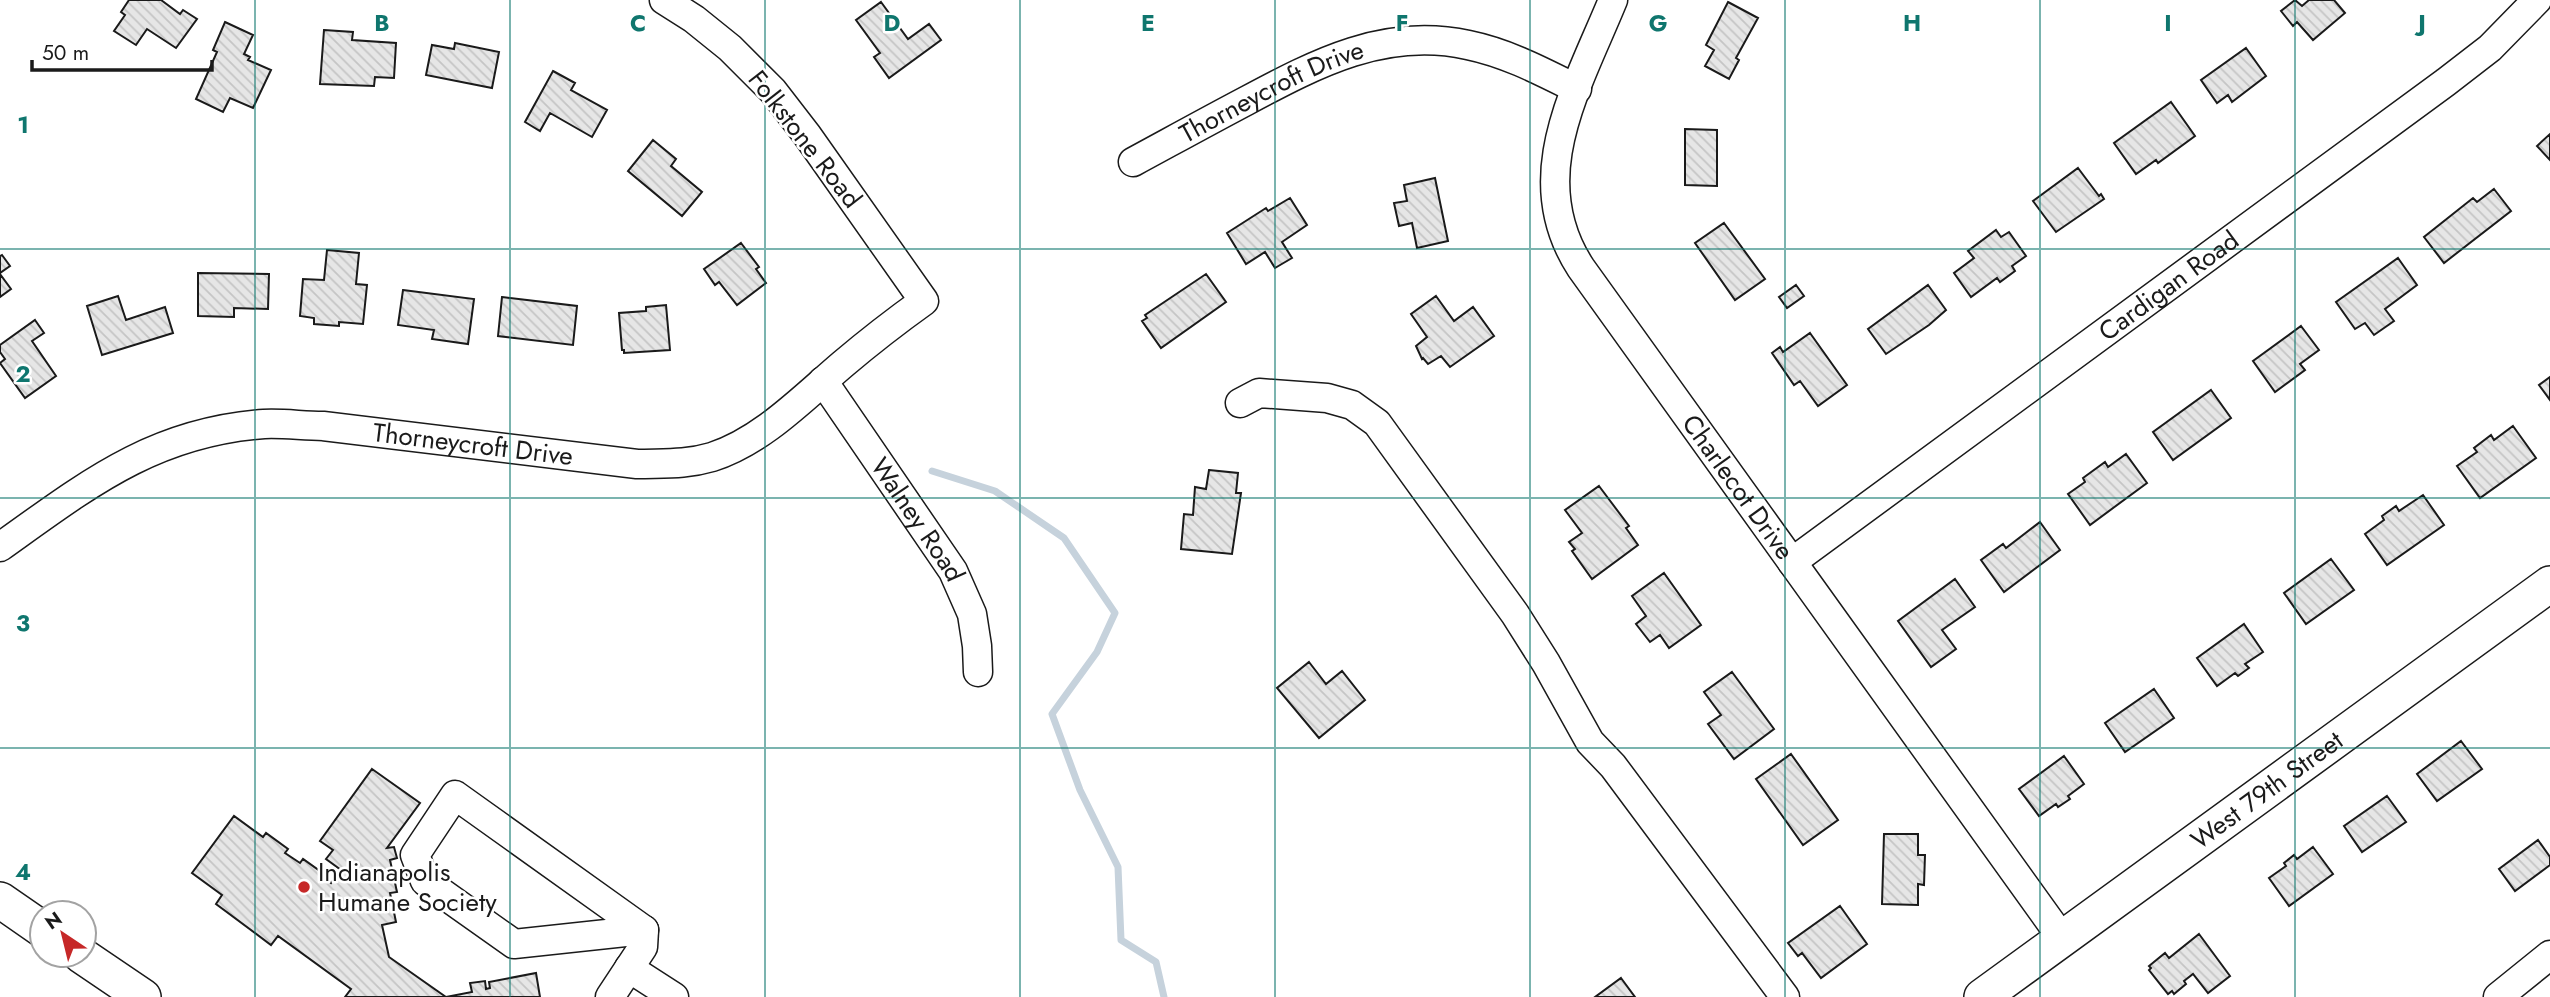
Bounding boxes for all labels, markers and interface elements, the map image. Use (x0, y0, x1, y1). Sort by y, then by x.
text: B (374, 6, 390, 40)
text: C (630, 6, 646, 40)
text: D (884, 6, 901, 40)
text: E (1141, 6, 1155, 40)
text: F (1396, 6, 1408, 40)
text: G (1649, 6, 1667, 40)
text: H (1903, 6, 1921, 40)
text: I (2164, 6, 2172, 40)
text: J (2414, 6, 2426, 40)
scale bar (32, 28, 212, 72)
street label: Thorneycroft Drive (1173, 31, 1368, 152)
text: 50 m (42, 38, 89, 68)
street label: Folkstone Road (739, 62, 871, 216)
text: 1 (17, 108, 29, 142)
street label: Cardigan Road (2090, 221, 2247, 350)
text: 2 (15, 357, 31, 391)
street label: Charlecot Drive (1673, 407, 1803, 567)
street label: Thorneycroft Drive (371, 413, 575, 475)
street label: Walney Road (862, 450, 974, 587)
text: 3 (16, 606, 30, 640)
street label: West 79th Street (2183, 721, 2351, 858)
place label: Indianapolis Humane Society (318, 853, 497, 921)
text: 4 (15, 855, 31, 889)
marker: Indianapolis Humane Society (296, 879, 312, 895)
north arrow (28, 899, 98, 969)
text: N (40, 905, 67, 936)

